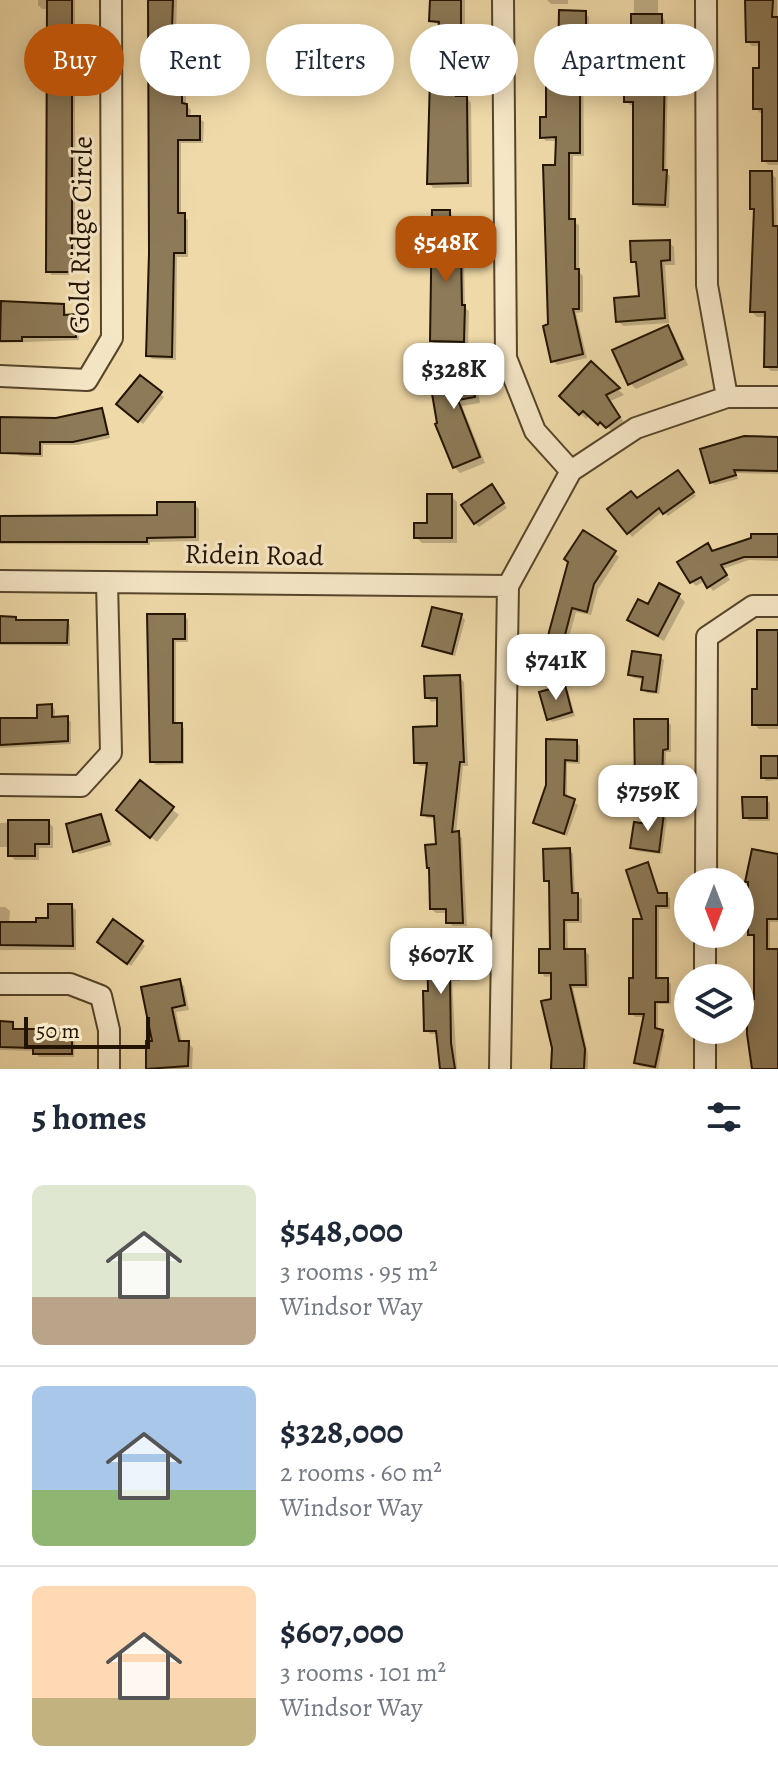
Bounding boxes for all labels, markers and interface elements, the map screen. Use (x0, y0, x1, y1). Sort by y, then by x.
chip: Buy (24, 24, 124, 96)
chip: Rent (140, 24, 250, 96)
chip: Filters (266, 24, 394, 96)
chip: New (410, 24, 518, 96)
chip: Apartment (534, 24, 714, 96)
street label: Gold Ridge Circle (60, 136, 102, 334)
pin: $548K (390, 216, 502, 284)
text: $548K (413, 224, 479, 259)
pin: $328K (398, 343, 510, 411)
text: $328K (421, 351, 487, 386)
street label: Ridein Road (184, 535, 325, 575)
pin: $741K (500, 634, 612, 702)
text: $741K (525, 642, 587, 677)
pin: $759K (592, 765, 704, 833)
text: $759K (616, 773, 680, 808)
north arrow (674, 868, 754, 948)
map controls (674, 868, 754, 1044)
pin: $607K (385, 928, 497, 996)
text: $607K (408, 936, 474, 971)
button: layers (674, 964, 754, 1044)
scale bar (24, 1013, 150, 1049)
text: 50 m (36, 1016, 80, 1046)
text: 5 homes (32, 1094, 147, 1141)
icon: filters (702, 1095, 746, 1139)
text: $548,000 (280, 1207, 403, 1254)
icon: home (96, 1217, 192, 1313)
text: 3 rooms · 95 m² (280, 1254, 437, 1289)
text: Windsor Way (280, 1289, 423, 1324)
text: $328,000 (280, 1408, 404, 1455)
icon: home (96, 1418, 192, 1514)
text: 2 rooms · 60 m² (280, 1455, 442, 1490)
text: Windsor Way (280, 1490, 423, 1525)
text: $607,000 (280, 1608, 404, 1655)
icon: home (96, 1618, 192, 1714)
text: 3 rooms · 101 m² (280, 1655, 446, 1690)
text: Windsor Way (280, 1690, 423, 1725)

